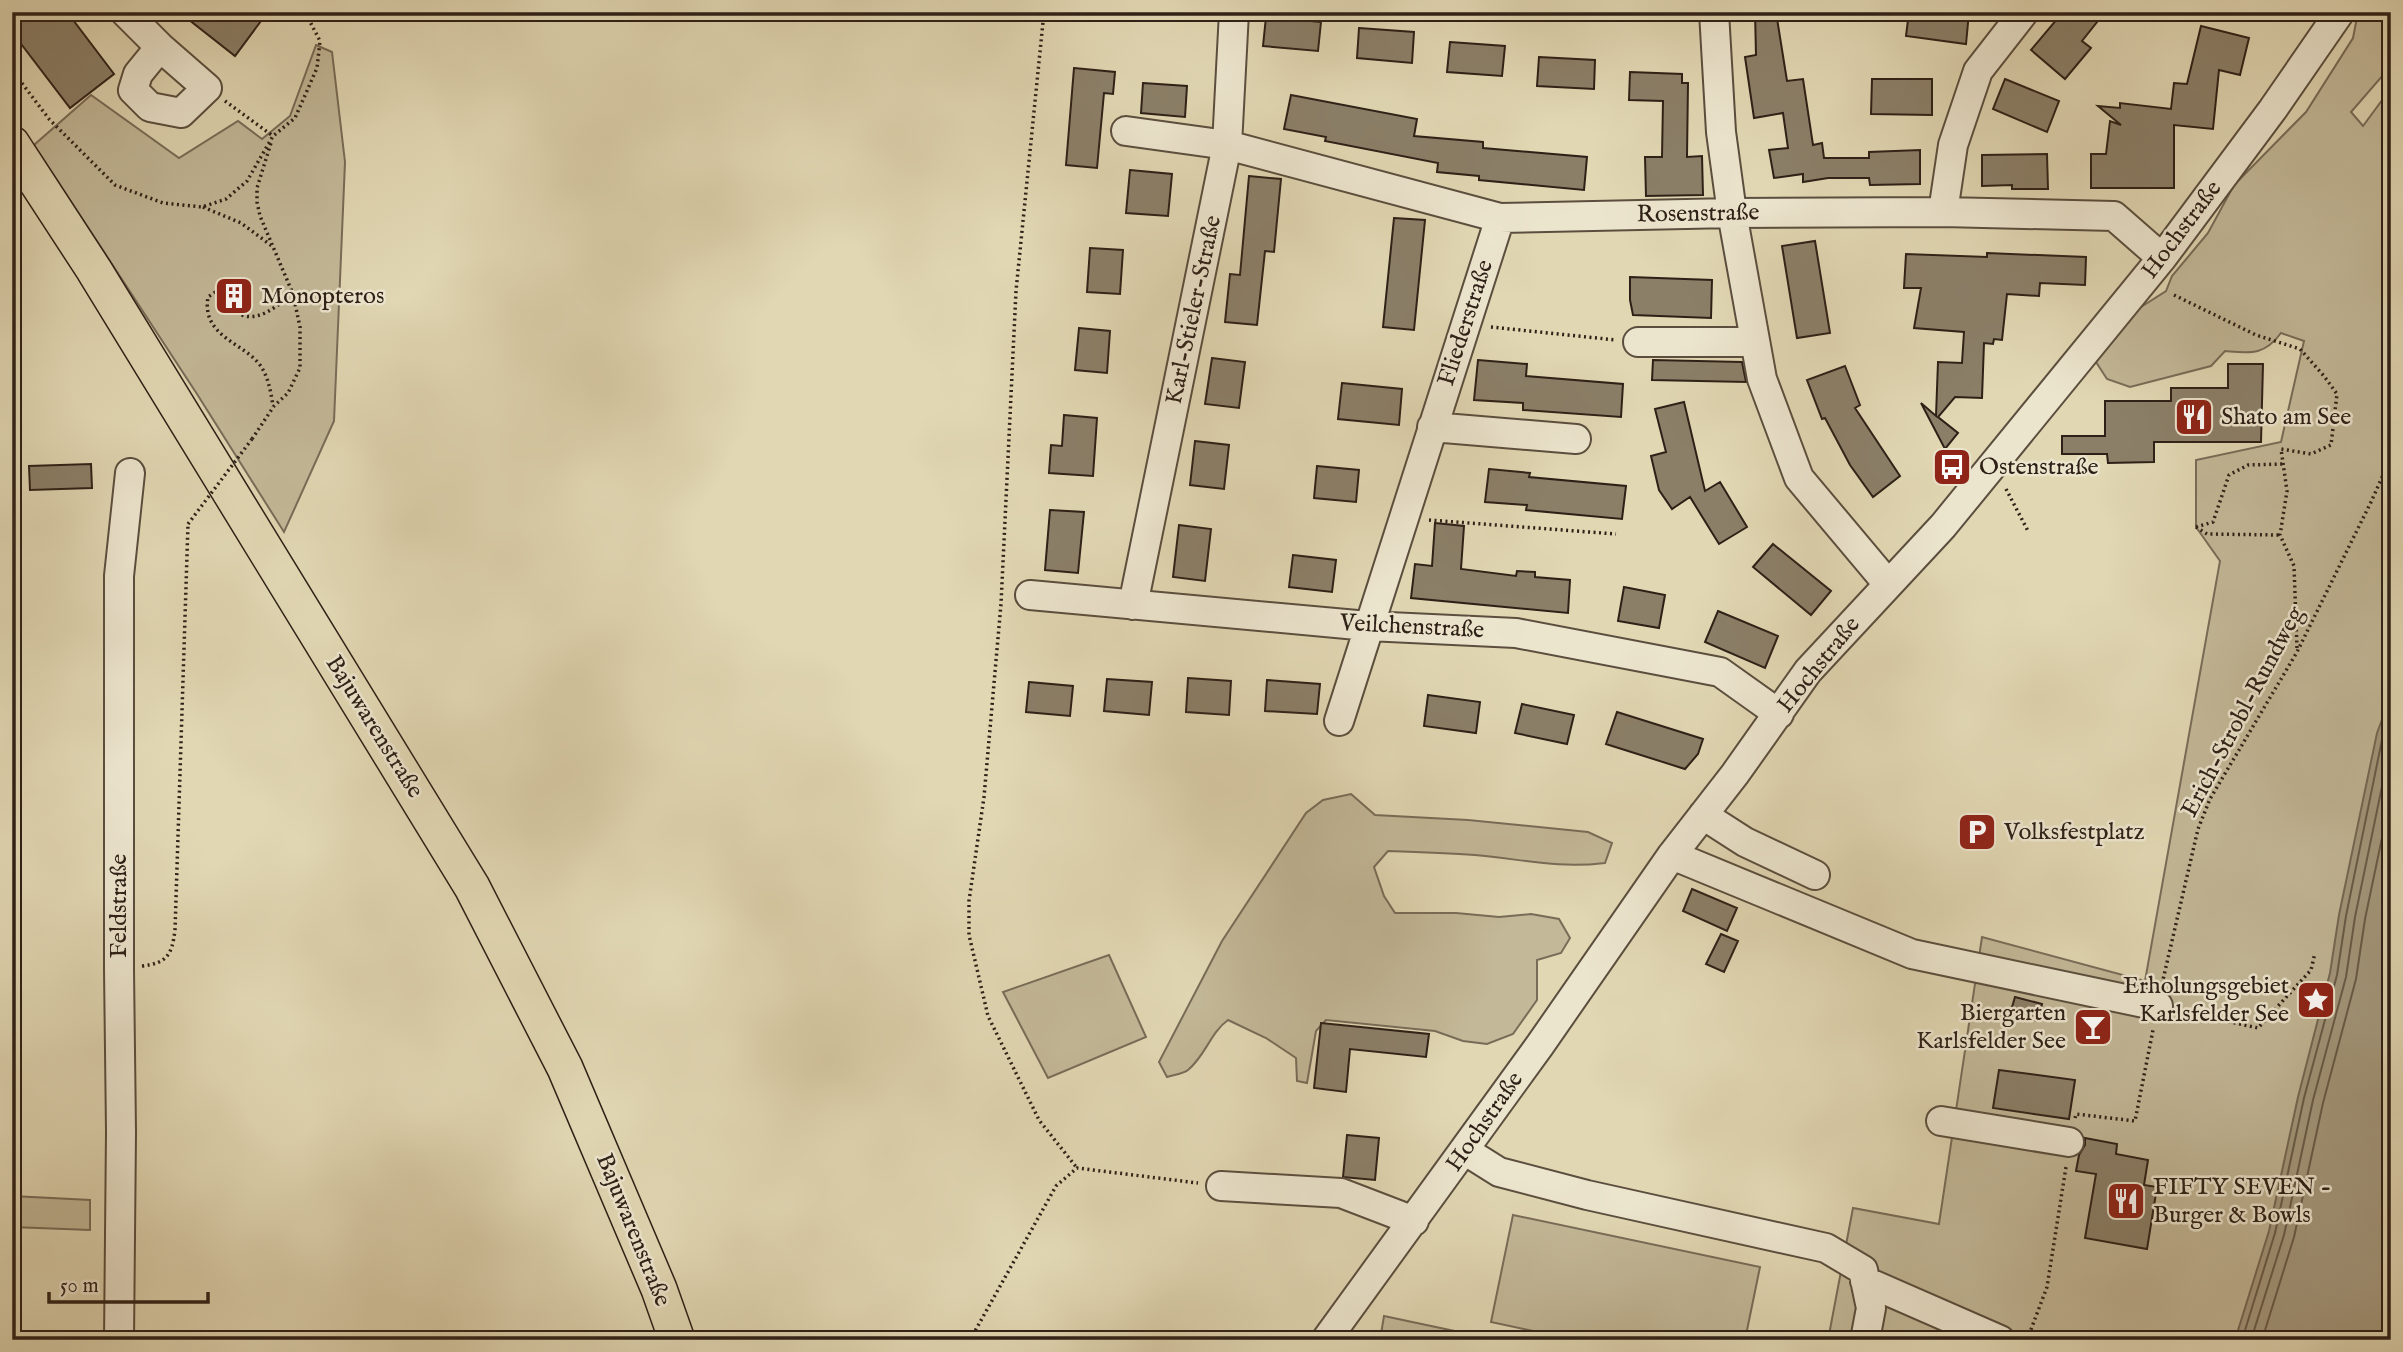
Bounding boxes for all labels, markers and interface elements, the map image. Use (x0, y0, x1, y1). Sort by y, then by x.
street label: Hochstraße (2135, 175, 2229, 285)
street label: Rosenstraße (1636, 197, 1760, 231)
street label: Karl-Stieler-Straße (1159, 213, 1229, 407)
street label: Fliederstraße (1431, 256, 1501, 390)
building icon: Monopteros (213, 275, 255, 317)
place label: Monopteros (261, 281, 384, 312)
restaurant icon: Shato am See (2173, 396, 2215, 438)
place label: Shato am See (2221, 402, 2351, 433)
bus stop icon: Ostenstraße (1931, 446, 1973, 488)
place label: Ostenstraße (1979, 452, 2099, 483)
street label: Erich-Strobl-Rundweg (2174, 600, 2312, 823)
street label: Veilchenstraße (1338, 608, 1485, 646)
street label: Hochstraße (1771, 610, 1867, 720)
street label: Bajuwarenstraße (318, 650, 430, 804)
parking icon: Volksfestplatz (1956, 811, 1998, 853)
place label: Volksfestplatz (2003, 817, 2145, 848)
street label: Feldstraße (104, 854, 135, 958)
place label: Erholungsgebiet Karlsfelder See (2123, 971, 2289, 1030)
place icon: Erholungsgebiet Karlsfelder See (2295, 979, 2337, 1021)
place label: Biergarten Karlsfelder See (1916, 998, 2066, 1057)
bar icon: Biergarten Karlsfelder See (2072, 1006, 2114, 1048)
street label: Hochstraße (1439, 1066, 1531, 1178)
street label: Bajuwarenstraße (588, 1149, 678, 1311)
place label: FIFTY SEVEN - Burger & Bowls (2153, 1172, 2331, 1231)
restaurant icon: FIFTY SEVEN - Burger & Bowls (2105, 1180, 2147, 1222)
scale bar (49, 1261, 208, 1305)
text: 50 m (60, 1273, 99, 1300)

